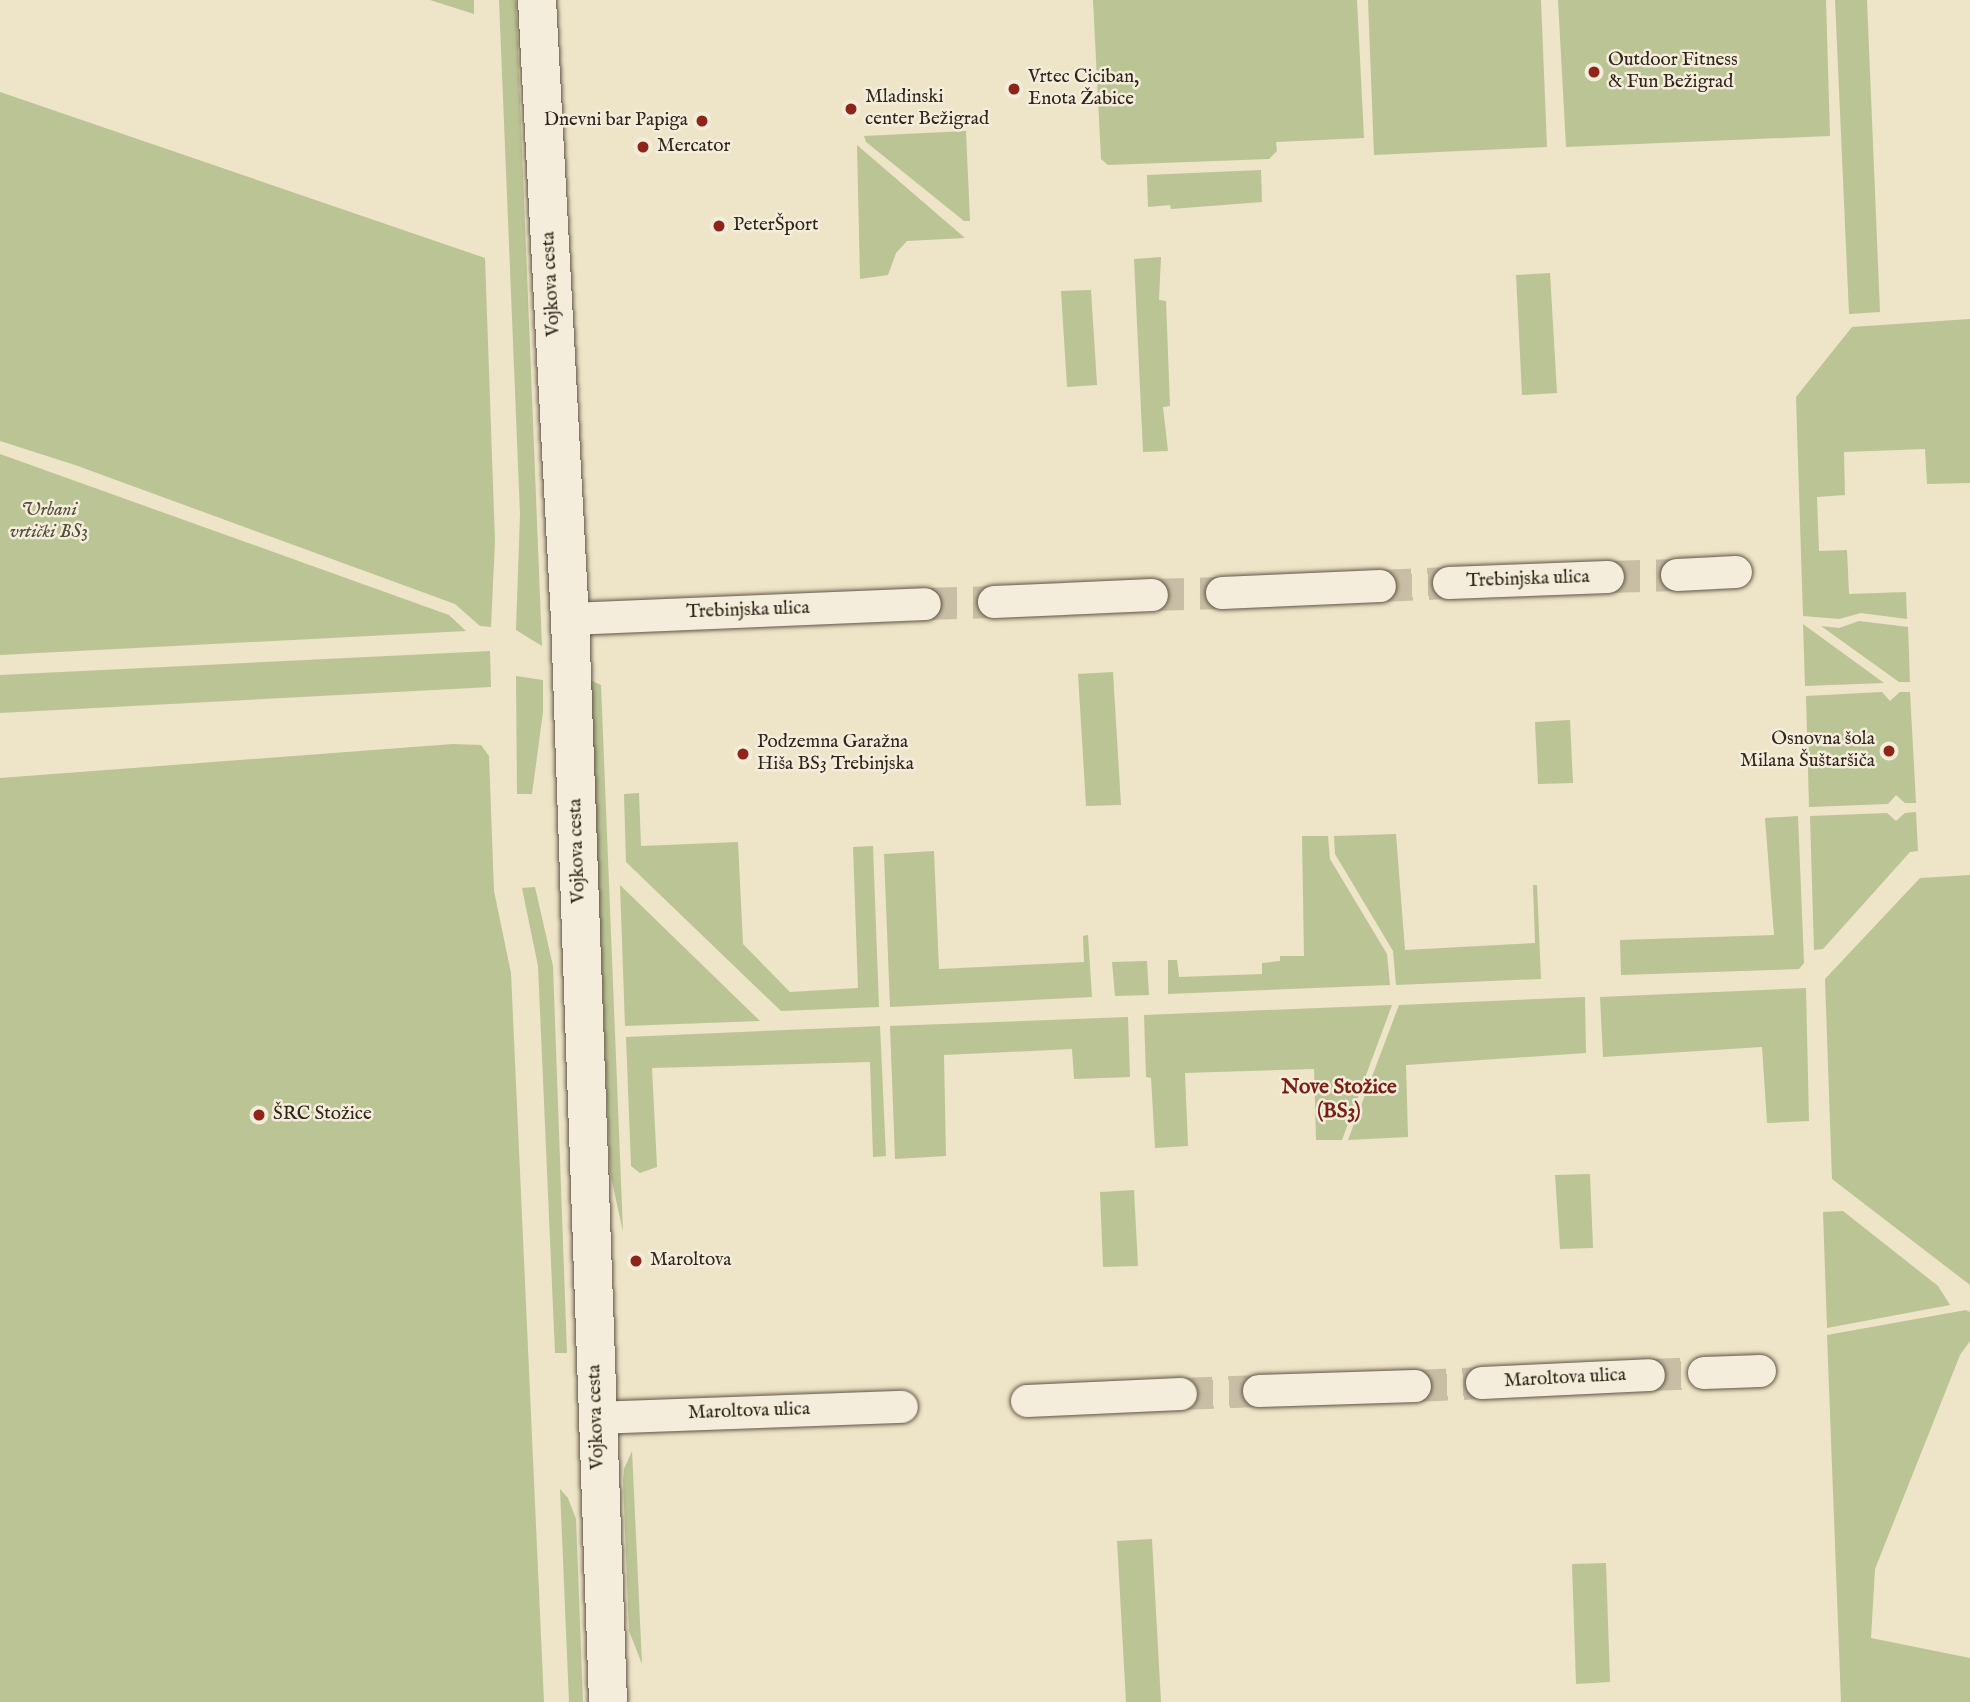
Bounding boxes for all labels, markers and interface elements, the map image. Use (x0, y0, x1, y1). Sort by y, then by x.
place label: Outdoor Fitness & Fun Bežigrad (1608, 50, 1738, 94)
marker: Outdoor Fitness & Fun Bežigrad (1586, 64, 1602, 80)
place label: Vrtec Ciciban, Enota Žabice (1028, 67, 1139, 111)
marker: Vrtec Ciciban, Enota Žabice (1006, 81, 1022, 97)
place label: Mladinski center Bežigrad (865, 87, 989, 131)
marker: Mladinski center Bežigrad (843, 101, 859, 117)
place label: Dnevni bar Papiga (544, 110, 688, 132)
marker: Dnevni bar Papiga (694, 113, 710, 129)
place label: Mercator (657, 136, 730, 158)
marker: Mercator (635, 139, 651, 155)
place label: PeterŠport (733, 215, 818, 237)
marker: PeterŠport (711, 218, 727, 234)
street label: Vojkova cesta (538, 231, 566, 337)
park label: Urbani vrtički BS3 (10, 500, 88, 544)
street label: Trebinjska ulica (1466, 566, 1590, 594)
street label: Trebinjska ulica (686, 597, 810, 625)
place label: Osnovna šola Milana Šuštaršiča (1740, 729, 1875, 773)
place label: Podzemna Garažna Hiša BS3 Trebinjska (757, 732, 914, 776)
marker: Osnovna šola Milana Šuštaršiča (1881, 743, 1897, 759)
marker: Podzemna Garažna Hiša BS3 Trebinjska (735, 746, 751, 762)
street label: Vojkova cesta (565, 798, 591, 904)
district label: Nove Stožice (BS3) (1281, 1075, 1397, 1125)
place label: ŠRC Stožice (273, 1104, 372, 1126)
marker: ŠRC Stožice (251, 1107, 267, 1123)
place label: Maroltova (650, 1250, 732, 1272)
marker: Maroltova (628, 1253, 644, 1269)
street label: Vojkova cesta (584, 1364, 610, 1470)
street label: Maroltova ulica (1503, 1364, 1627, 1394)
street label: Maroltova ulica (688, 1398, 810, 1426)

